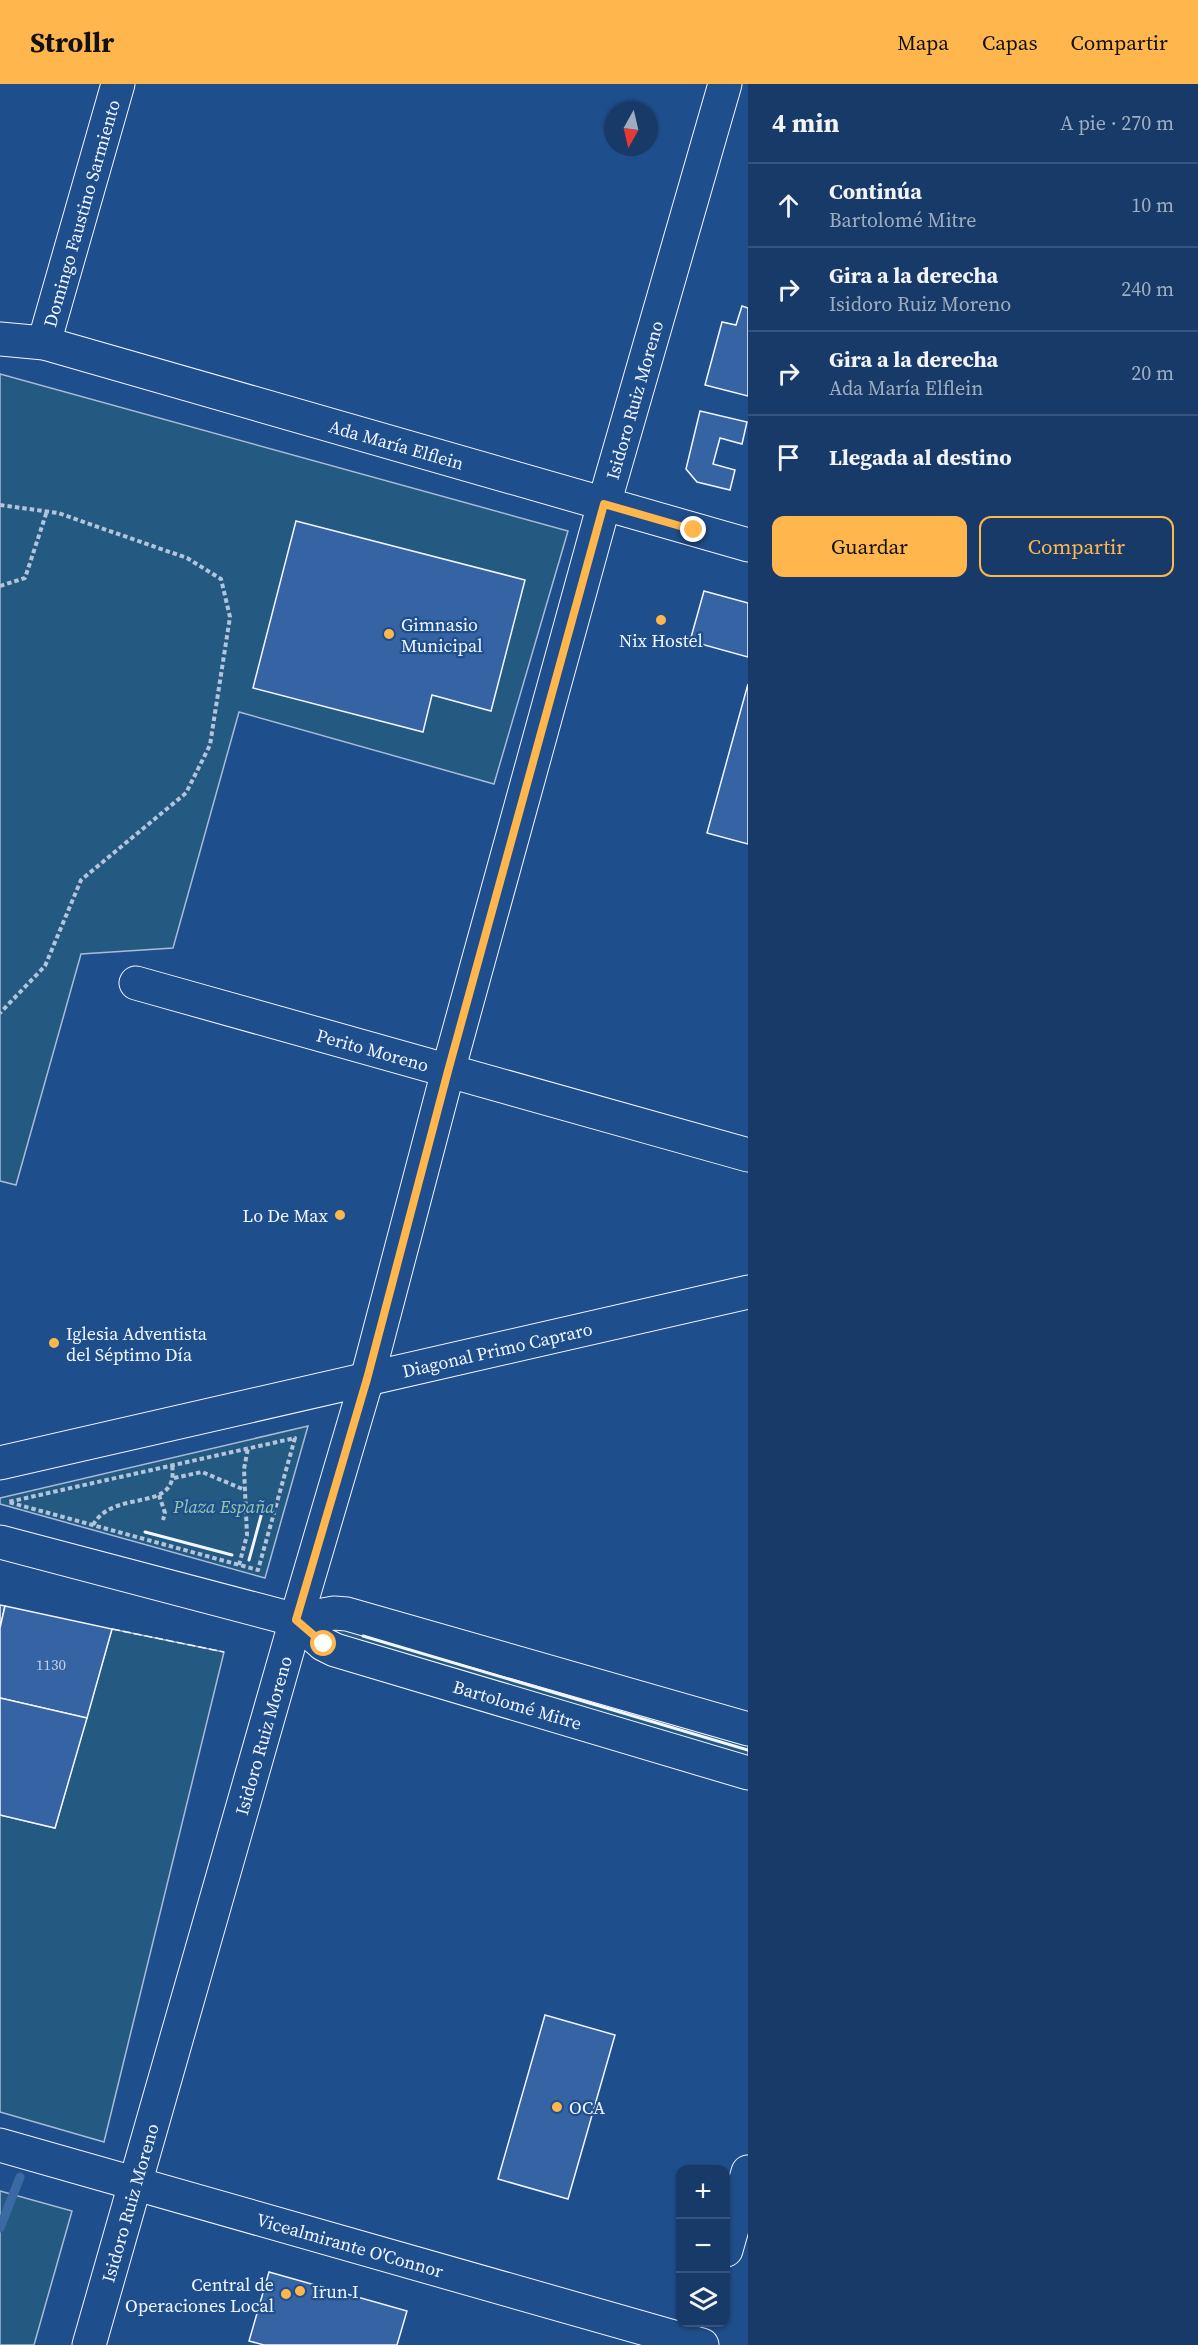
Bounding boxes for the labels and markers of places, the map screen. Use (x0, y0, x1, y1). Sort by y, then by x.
place label: Gimnasio Municipal (401, 612, 483, 658)
marker: Nix Hostel (654, 613, 668, 627)
marker: Gimnasio Municipal (382, 627, 396, 641)
place label: Nix Hostel (619, 628, 703, 653)
place label: Lo De Max (243, 1203, 329, 1228)
marker: Lo De Max (333, 1208, 347, 1222)
place label: Iglesia Adventista del Séptimo Día (66, 1321, 208, 1367)
marker: Iglesia Adventista del Séptimo Día (47, 1336, 61, 1350)
place label: OCA (569, 2095, 605, 2120)
marker: OCA (550, 2100, 564, 2114)
place label: Central de Operaciones Local (125, 2272, 274, 2318)
place label: Irun I (312, 2279, 359, 2304)
marker: Irun I (293, 2284, 307, 2298)
marker: Central de Operaciones Local (279, 2287, 293, 2301)

